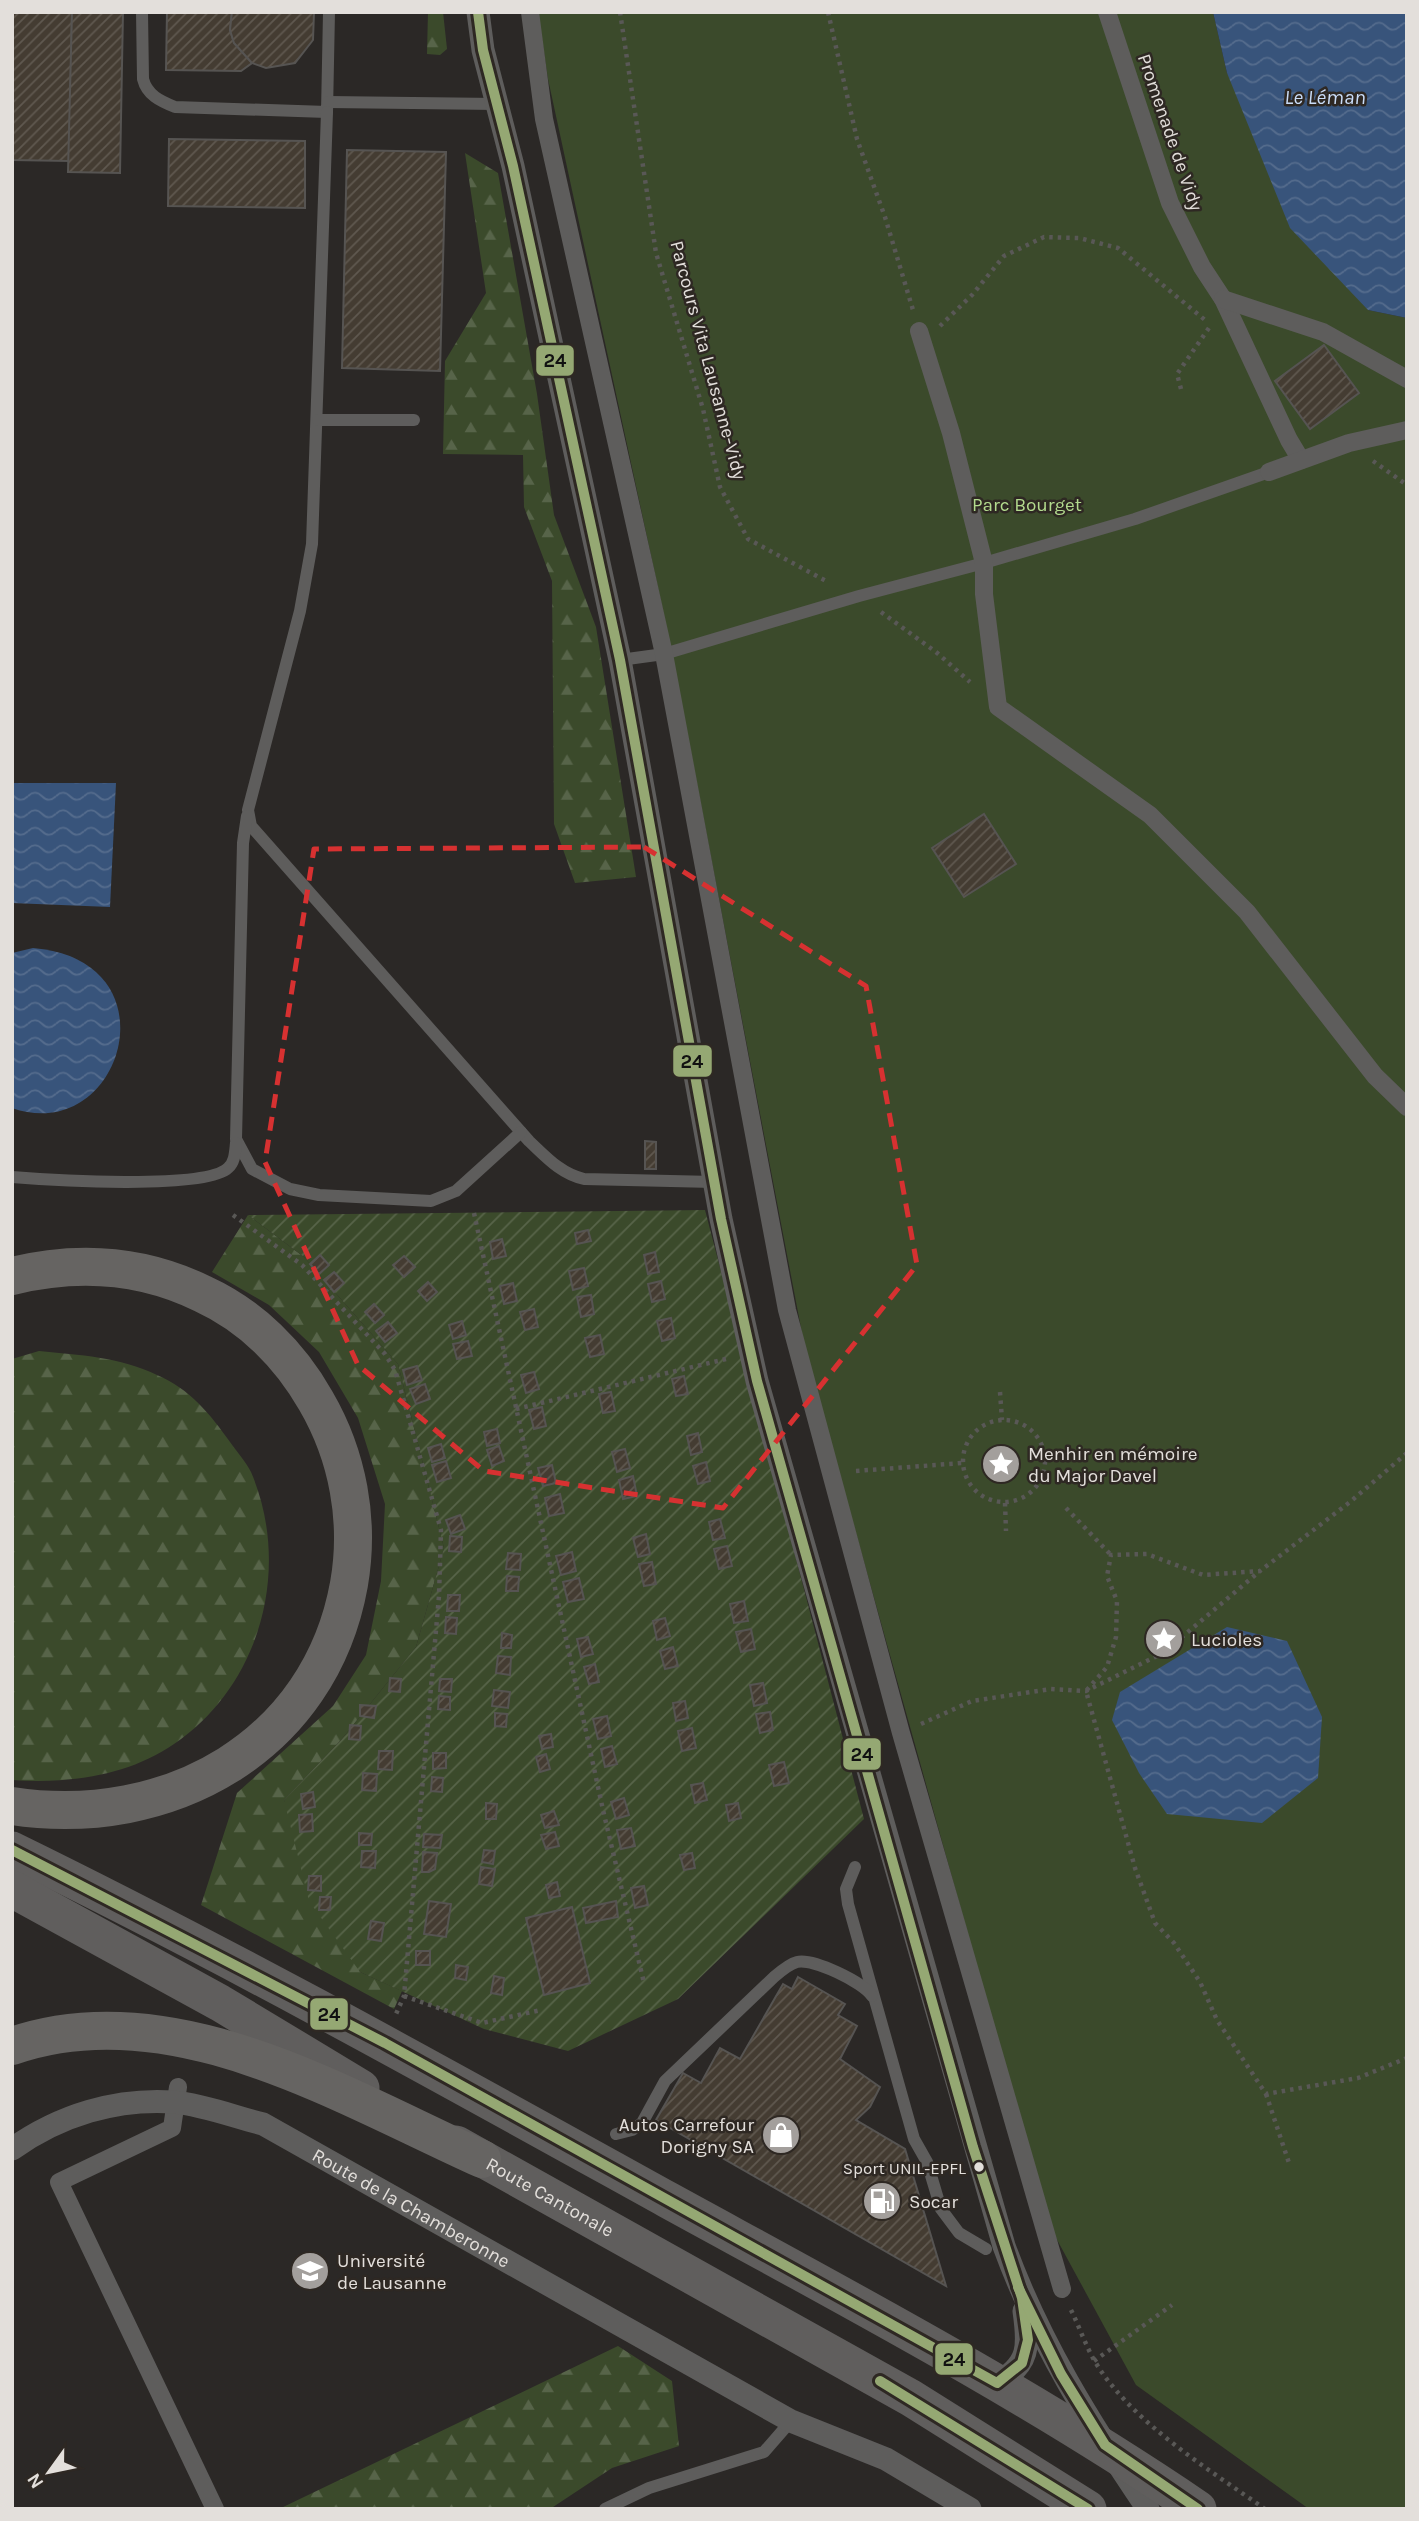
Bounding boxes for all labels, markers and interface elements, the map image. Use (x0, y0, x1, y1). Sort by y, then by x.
street label: Promenade de Vidy (1133, 51, 1207, 214)
water label: Le Léman (1284, 85, 1366, 109)
street label: Parcours Vita Lausanne-Vidy (666, 238, 751, 482)
line badge: 24 (535, 344, 575, 377)
text: 24 (544, 350, 567, 372)
park label: Parc Bourget (972, 494, 1082, 516)
line badge: 24 (672, 1044, 713, 1078)
text: 24 (681, 1051, 704, 1073)
place icon: Menhir en mémoire du Major Davel (980, 1443, 1022, 1485)
place label: Menhir en mémoire du Major Davel (1028, 1443, 1198, 1487)
place icon: Lucioles (1143, 1618, 1185, 1660)
place label: Lucioles (1191, 1629, 1262, 1651)
line badge: 24 (842, 1737, 882, 1771)
text: 24 (851, 1744, 874, 1766)
line badge: 24 (309, 1997, 349, 2031)
text: 24 (318, 2004, 341, 2026)
place label: Autos Carrefour Dorigny SA (619, 2114, 754, 2158)
shop icon: Autos Carrefour Dorigny SA (760, 2114, 802, 2156)
street label: Route de la Chamberonne (308, 2144, 514, 2273)
street label: Route Cantonale (482, 2153, 618, 2242)
place label: Sport UNIL-EPFL (843, 2158, 966, 2178)
marker: Sport UNIL-EPFL (972, 2160, 986, 2174)
fuel station icon: Socar (861, 2180, 903, 2222)
place label: Socar (909, 2191, 958, 2213)
school or university icon: Université de Lausanne (289, 2250, 331, 2292)
place label: Université de Lausanne (337, 2250, 447, 2294)
line badge: 24 (934, 2342, 974, 2376)
text: 24 (943, 2349, 966, 2371)
north arrow (14, 2437, 84, 2507)
text: N (23, 2469, 49, 2492)

